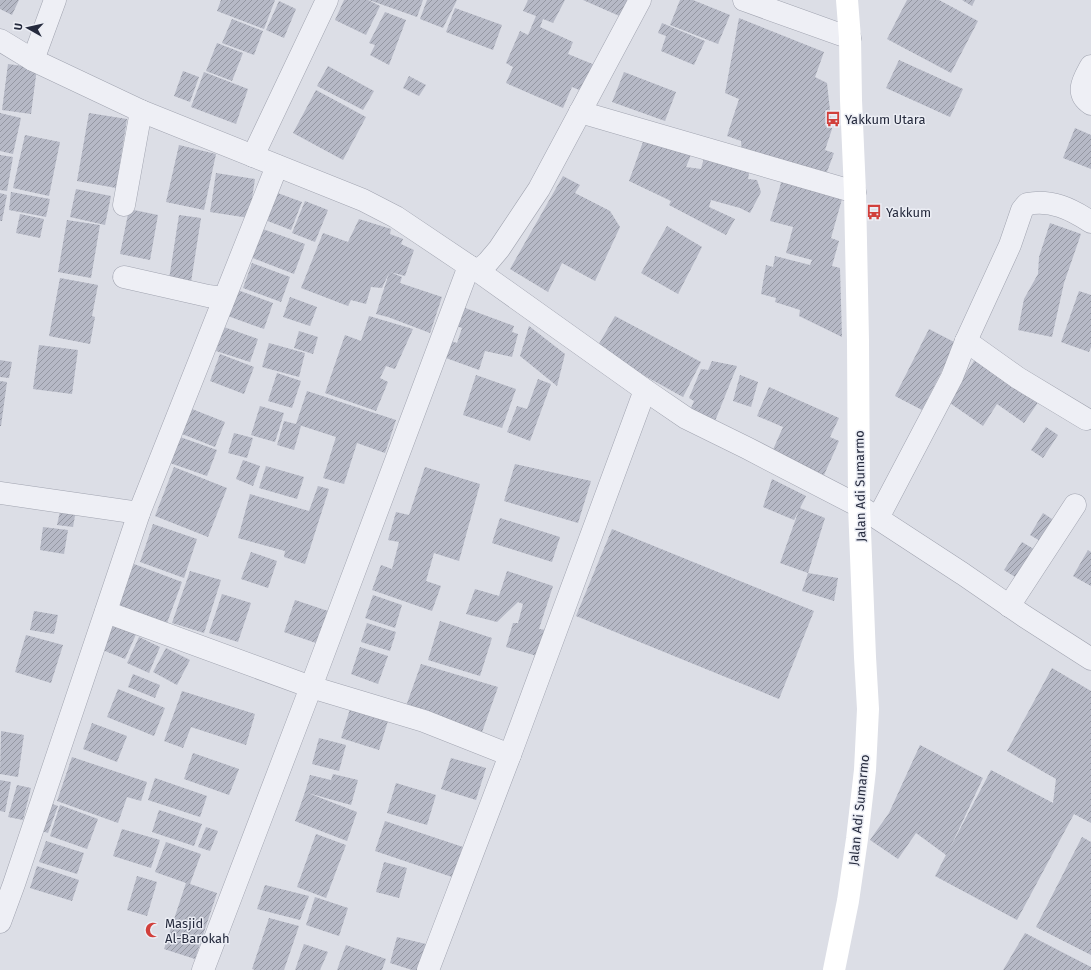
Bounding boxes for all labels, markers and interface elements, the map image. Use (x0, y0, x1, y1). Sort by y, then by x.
north arrow (8, 8, 48, 48)
text: U (12, 22, 26, 31)
bus stop icon: Yakkum Utara (824, 110, 842, 128)
place label: Yakkum Utara (845, 112, 925, 127)
bus stop icon: Yakkum (865, 203, 883, 221)
place label: Yakkum (886, 205, 931, 220)
street label: Jalan Adi Sumarmo (852, 430, 868, 542)
street label: Jalan Adi Sumarmo (846, 754, 872, 866)
place label: Masjid Al-Barokah (165, 916, 230, 946)
mosque icon: Masjid Al-Barokah (144, 921, 162, 939)

